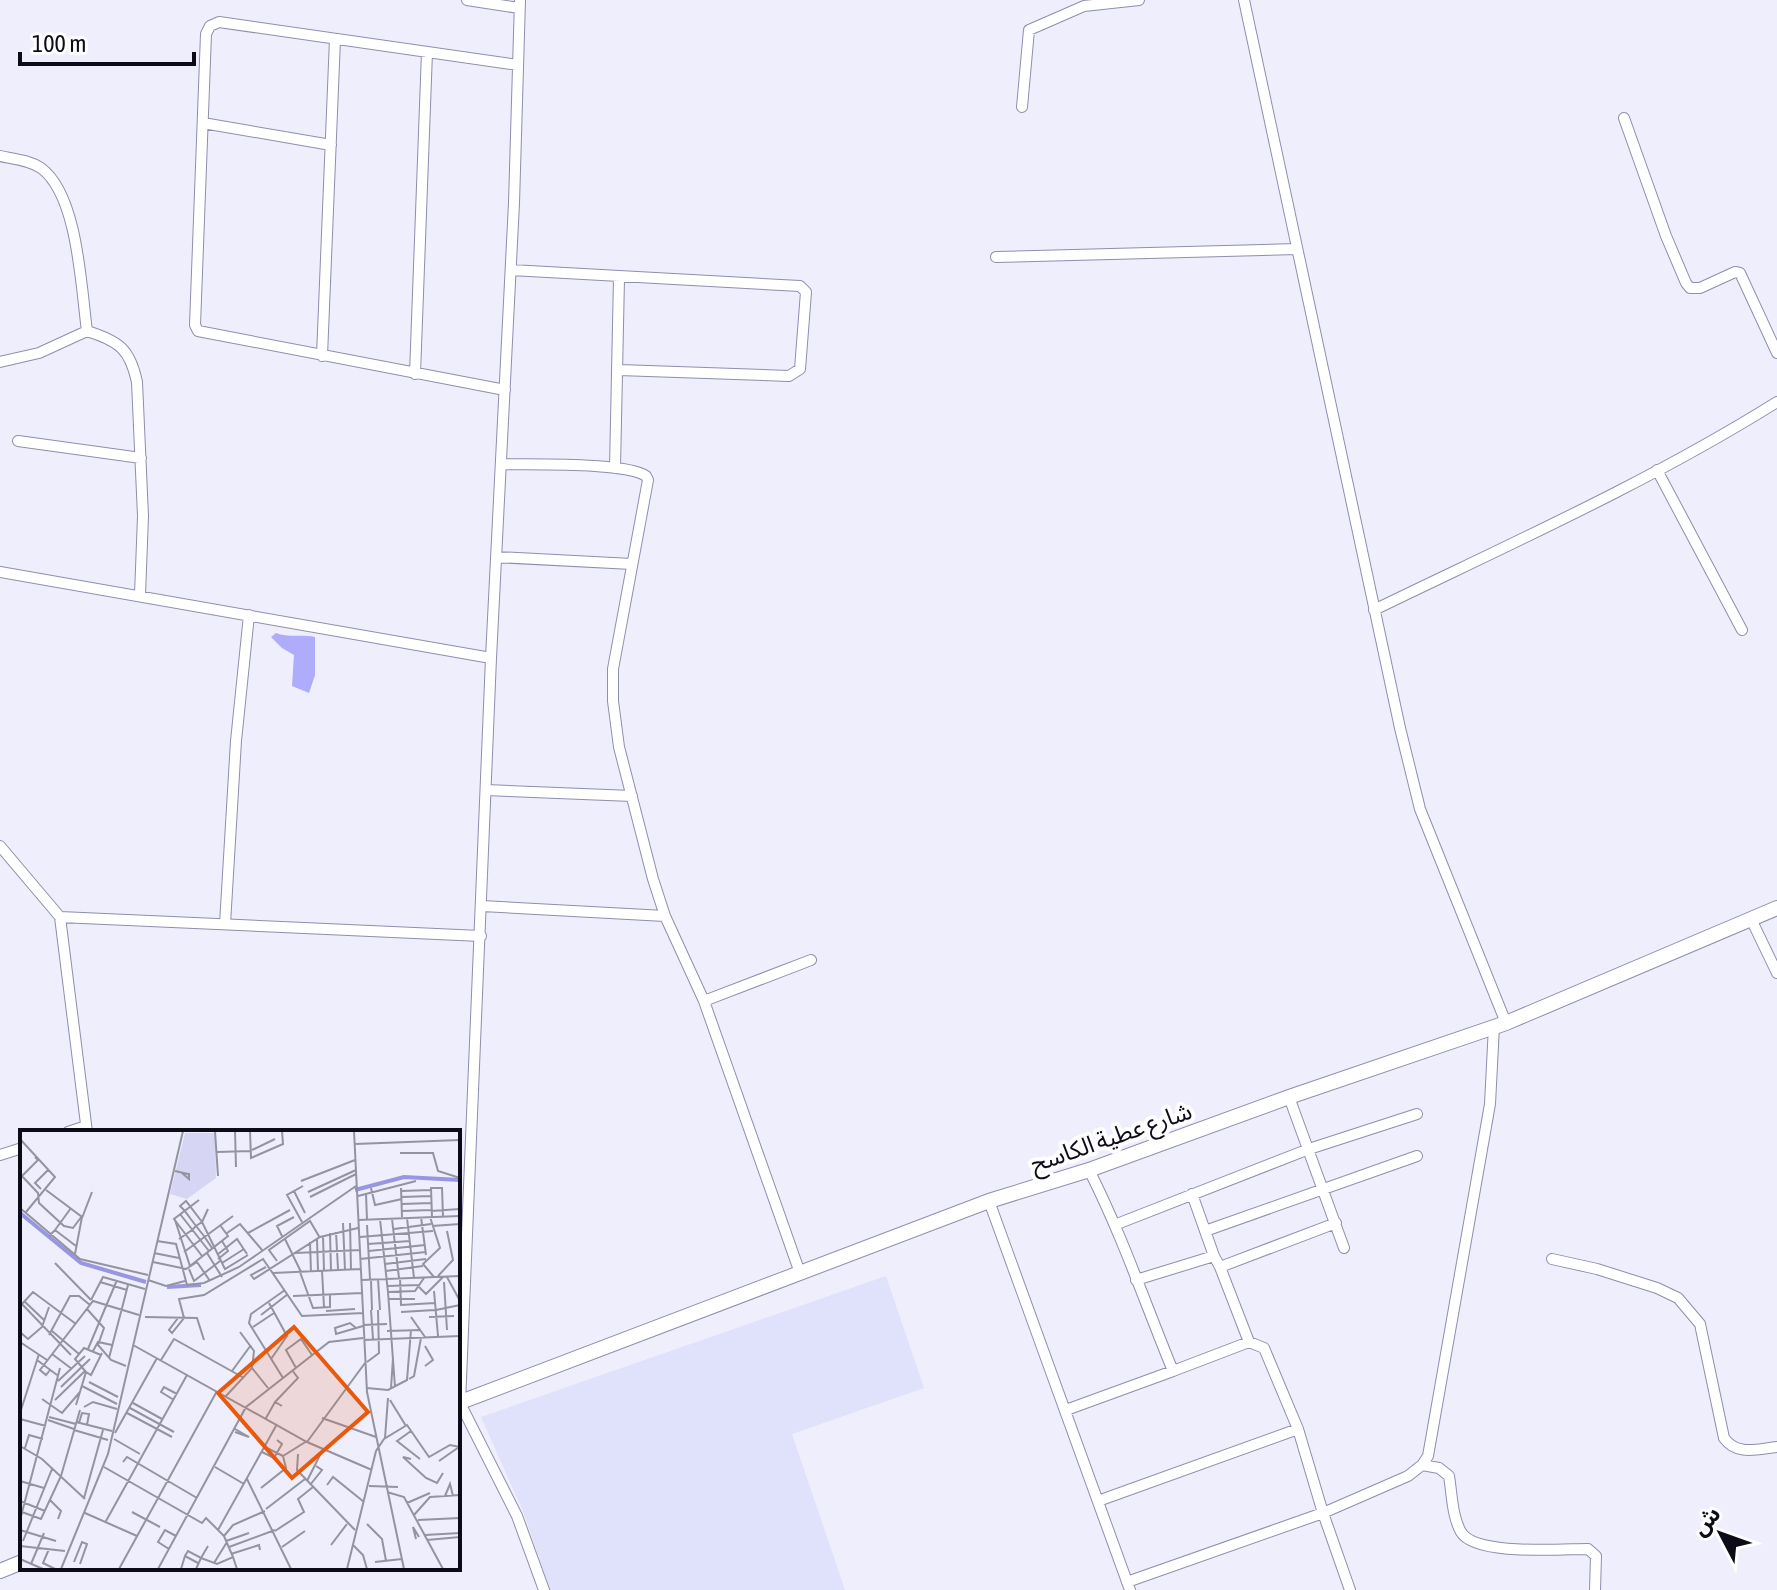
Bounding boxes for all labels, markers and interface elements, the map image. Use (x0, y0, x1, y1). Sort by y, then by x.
scale bar (20, 16, 194, 66)
text: 100 m (32, 30, 86, 57)
street label: شارع عطية الكاسح (1027, 1097, 1196, 1181)
inset map (20, 1130, 460, 1570)
north arrow (1681, 1494, 1761, 1574)
text: ش (1686, 1501, 1726, 1541)

